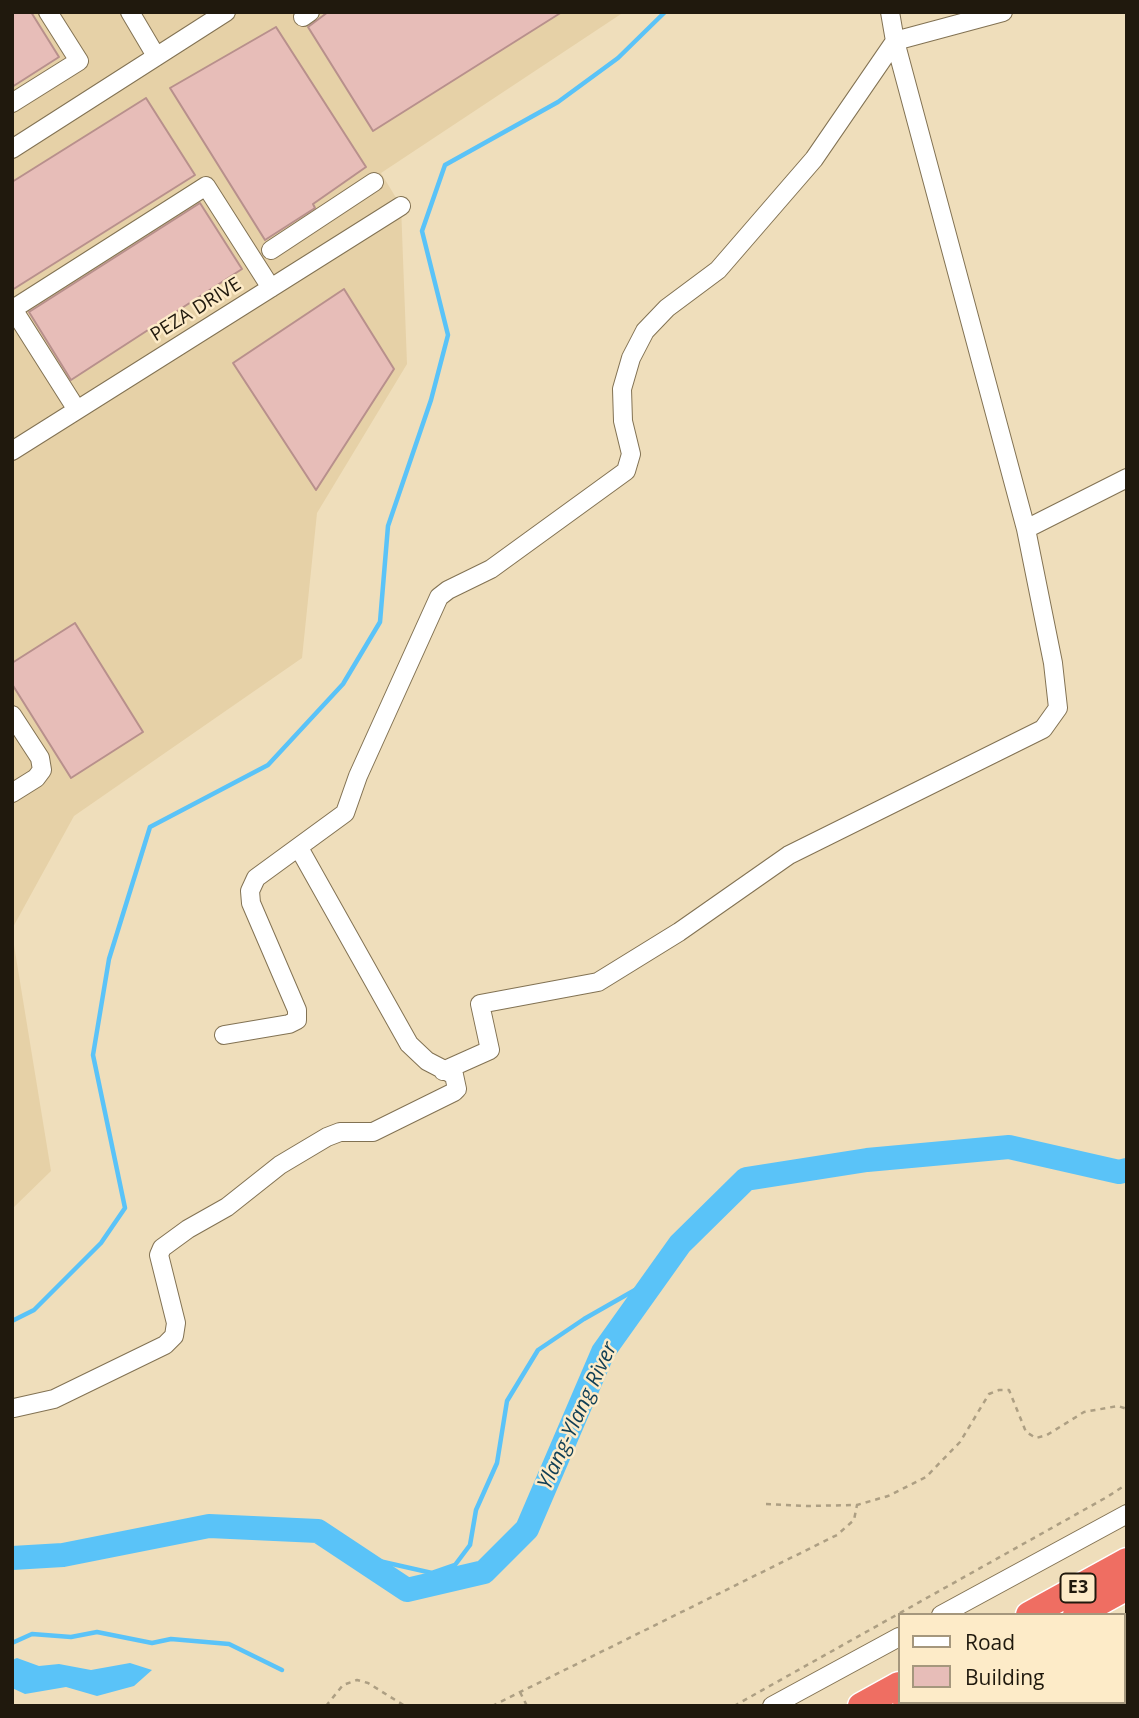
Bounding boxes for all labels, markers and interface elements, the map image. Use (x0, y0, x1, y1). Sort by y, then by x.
street label: PEZA DRIVE (146, 273, 246, 347)
water label: Ylang-Ylang River (533, 1338, 623, 1494)
road number: E3 (1060, 1574, 1096, 1602)
legend (898, 1613, 1125, 1704)
text: Road (965, 1628, 1015, 1656)
text: Building (965, 1663, 1044, 1691)

